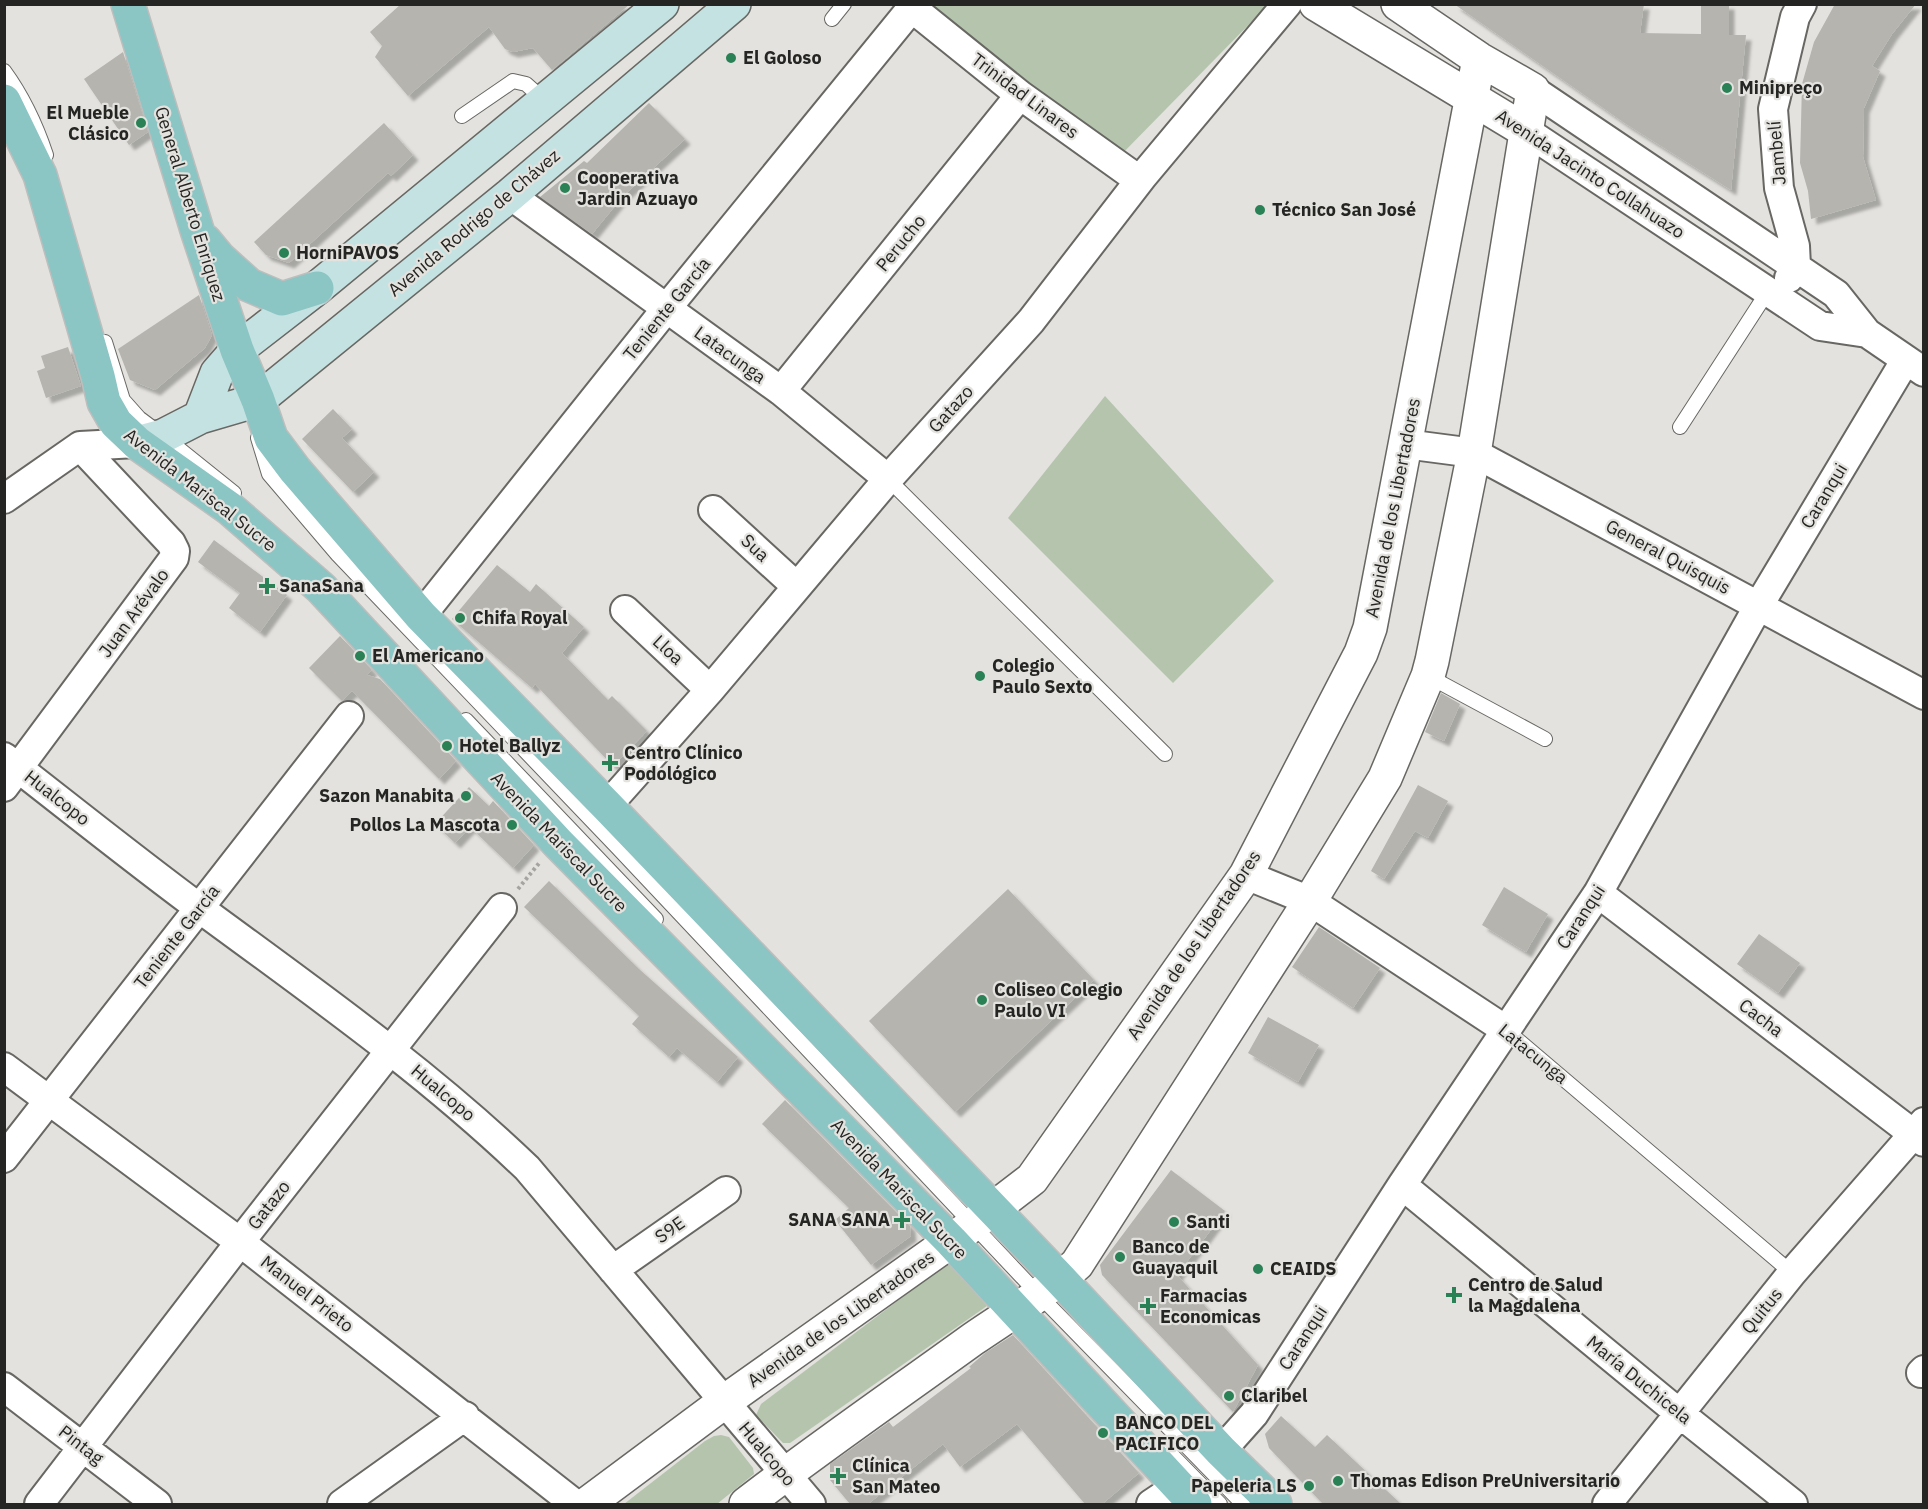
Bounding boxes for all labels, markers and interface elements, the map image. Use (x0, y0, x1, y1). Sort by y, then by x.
place label: El Goloso (743, 46, 822, 69)
street label: Trinidad Linares (967, 48, 1084, 143)
marker: El Goloso (724, 51, 738, 65)
place label: Minipreço (1739, 76, 1822, 99)
marker: Minipreço (1720, 81, 1734, 95)
place label: El Mueble Clásico (46, 101, 129, 145)
street label: General Alberto Enriquez (150, 104, 231, 304)
street label: Avenida Jacinto Collahuazo (1491, 104, 1689, 243)
marker: El Mueble Clásico (134, 116, 148, 130)
street label: Jambelí (1762, 120, 1791, 186)
street label: Avenida Rodrigo de Chávez (383, 144, 564, 301)
place label: Cooperativa Jardin Azuayo (577, 166, 698, 210)
marker: Cooperativa Jardin Azuayo (558, 181, 572, 195)
place label: Técnico San José (1272, 198, 1416, 221)
marker: Técnico San José (1253, 203, 1267, 217)
street label: Perucho (871, 210, 931, 276)
place label: HorniPAVOS (296, 241, 399, 264)
marker: HorniPAVOS (277, 246, 291, 260)
street label: Teniente García (618, 252, 715, 365)
street label: Latacunga (690, 321, 771, 389)
street label: Gatazo (923, 380, 978, 437)
street label: Avenida de los Libertadores (1360, 396, 1425, 620)
street label: Avenida Mariscal Sucre (120, 423, 281, 556)
street label: Caranqui (1795, 459, 1852, 533)
street label: General Quisquis (1602, 514, 1735, 599)
street label: Sua (736, 529, 775, 567)
street label: Juan Arévalo (94, 564, 174, 662)
place label: SanaSana (279, 574, 364, 597)
marker: SanaSana (260, 579, 274, 593)
place label: Chifa Royal (472, 606, 568, 629)
marker: Chifa Royal (453, 611, 467, 625)
street label: Lloa (648, 630, 689, 670)
place label: El Americano (372, 644, 484, 667)
marker: El Americano (353, 649, 367, 663)
place label: Colegio Paulo Sexto (992, 654, 1092, 698)
marker: Colegio Paulo Sexto (973, 669, 987, 683)
place label: Hotel Ballyz (459, 734, 560, 757)
marker: Hotel Ballyz (440, 739, 454, 753)
place label: Centro Clínico Podológico (624, 741, 743, 785)
marker: Centro Clínico Podológico (601, 754, 619, 772)
street label: Hualcopo (20, 765, 95, 830)
street label: Avenida Mariscal Sucre (486, 766, 633, 917)
place label: Sazon Manabita (319, 784, 454, 807)
marker: Sazon Manabita (459, 789, 473, 803)
place label: Pollos La Mascota (350, 813, 500, 836)
marker: Pollos La Mascota (505, 818, 519, 832)
street label: Avenida de los Libertadores (1122, 846, 1266, 1044)
street label: Teniente García (129, 880, 225, 993)
street label: Caranqui (1551, 880, 1610, 953)
place label: Coliseo Colegio Paulo VI (994, 978, 1123, 1022)
marker: Coliseo Colegio Paulo VI (975, 993, 989, 1007)
street label: Cacha (1735, 993, 1788, 1042)
street label: Latacunga (1494, 1019, 1573, 1089)
street label: Hualcopo (406, 1059, 480, 1126)
street label: Avenida Mariscal Sucre (826, 1113, 973, 1264)
street label: Gatazo (242, 1175, 295, 1234)
place label: SANA SANA (788, 1208, 890, 1231)
place label: Santi (1186, 1210, 1230, 1233)
street label: S9E (650, 1211, 689, 1248)
marker: SANA SANA (895, 1213, 909, 1227)
marker: Santi (1167, 1215, 1181, 1229)
place label: Banco de Guayaquil (1132, 1235, 1218, 1279)
street label: Avenida de los Libertadores (743, 1245, 939, 1392)
street label: Manuel Prieto (256, 1250, 358, 1337)
marker: Banco de Guayaquil (1113, 1250, 1127, 1264)
place label: CEAIDS (1270, 1257, 1337, 1280)
marker: CEAIDS (1251, 1262, 1265, 1276)
place label: Centro de Salud la Magdalena (1468, 1273, 1603, 1317)
street label: Quitus (1736, 1283, 1787, 1338)
place label: Farmacias Economicas (1160, 1284, 1261, 1328)
marker: Centro de Salud la Magdalena (1445, 1286, 1463, 1304)
marker: Farmacias Economicas (1141, 1299, 1155, 1313)
street label: Caranqui (1273, 1301, 1332, 1374)
street label: María Duchicela (1582, 1330, 1697, 1429)
place label: Claribel (1241, 1384, 1308, 1407)
marker: Claribel (1222, 1389, 1236, 1403)
place label: BANCO DEL PACIFICO (1115, 1411, 1214, 1455)
street label: Hualcopo (734, 1417, 801, 1491)
street label: Pintag (54, 1420, 109, 1470)
marker: BANCO DEL PACIFICO (1096, 1426, 1110, 1440)
place label: Clínica San Mateo (852, 1454, 940, 1498)
marker: Clínica San Mateo (829, 1467, 847, 1485)
place label: Thomas Edison PreUniversitario (1350, 1469, 1620, 1492)
place label: Papeleria LS (1191, 1474, 1297, 1497)
marker: Thomas Edison PreUniversitario (1331, 1474, 1345, 1488)
marker: Papeleria LS (1302, 1479, 1316, 1493)

